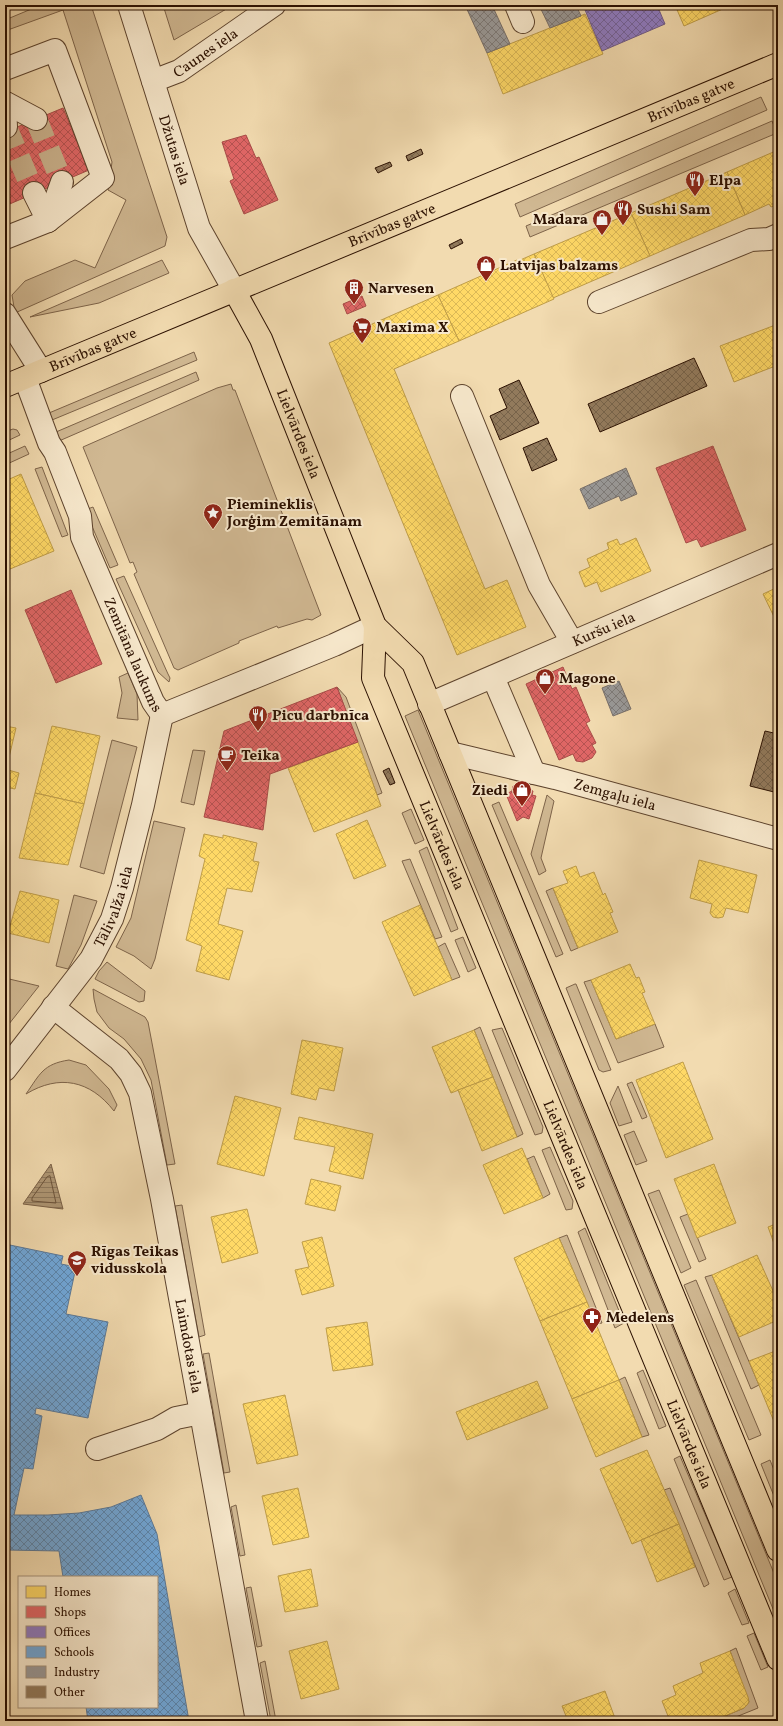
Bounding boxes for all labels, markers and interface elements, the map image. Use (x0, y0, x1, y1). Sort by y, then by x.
street label: Caunes iela (171, 24, 243, 84)
street label: Brīvības gatve (645, 74, 738, 129)
street label: Džutas iela (152, 113, 194, 188)
restaurant icon: Elpa (684, 169, 706, 197)
place label: Elpa (709, 171, 741, 192)
restaurant icon: Sushi Sam (612, 198, 634, 226)
street label: Brīvības gatve (345, 199, 439, 254)
place label: Sushi Sam (637, 200, 711, 221)
shop icon: Madara (591, 208, 613, 236)
place label: Madara (533, 210, 588, 231)
shop icon: Latvijas balzams (475, 254, 497, 282)
place label: Latvijas balzams (500, 256, 618, 277)
building icon: Narvesen (343, 277, 365, 305)
place label: Narvesen (368, 279, 435, 300)
supermarket icon: Maxima X (351, 316, 373, 344)
place label: Maxima X (376, 318, 449, 339)
street label: Brīvības gatve (46, 323, 140, 378)
street label: Lielvārdes iela (270, 386, 325, 482)
place label: Piemineklis Jorģim Zemitānam (226, 495, 363, 533)
place icon: Piemineklis Jorģim Zemitānam (202, 502, 224, 530)
street label: Zemitāna laukums (97, 594, 166, 717)
street label: Kuršu iela (569, 608, 639, 653)
shop icon: Magone (534, 667, 556, 695)
place label: Magone (559, 669, 616, 690)
restaurant icon: Picu darbnīca (247, 704, 269, 732)
place label: Picu darbnīca (272, 706, 369, 727)
cafe icon: Teika (216, 744, 238, 772)
place label: Teika (241, 746, 280, 767)
street label: Zemgaļu iela (571, 775, 658, 817)
shop icon: Ziedi (511, 779, 533, 807)
place label: Ziedi (472, 781, 508, 802)
street label: Lielvārdes iela (413, 798, 468, 894)
street label: Tālivalža iela (90, 864, 139, 952)
street label: Lielvārdes iela (536, 1097, 592, 1193)
place label: Rīgas Teikas vidusskola (91, 1242, 179, 1280)
school or university icon: Rīgas Teikas vidusskola (66, 1249, 88, 1277)
street label: Laimdotas iela (168, 1297, 206, 1395)
pharmacy icon: Medelens (581, 1306, 603, 1334)
place label: Medelens (606, 1308, 674, 1329)
street label: Lielvārdes iela (660, 1397, 716, 1493)
legend (18, 1576, 158, 1708)
text: Homes (54, 1585, 91, 1601)
text: Shops (54, 1605, 86, 1621)
text: Offices (54, 1625, 90, 1641)
text: Schools (54, 1645, 94, 1661)
text: Industry (54, 1665, 100, 1681)
text: Other (54, 1685, 85, 1701)

